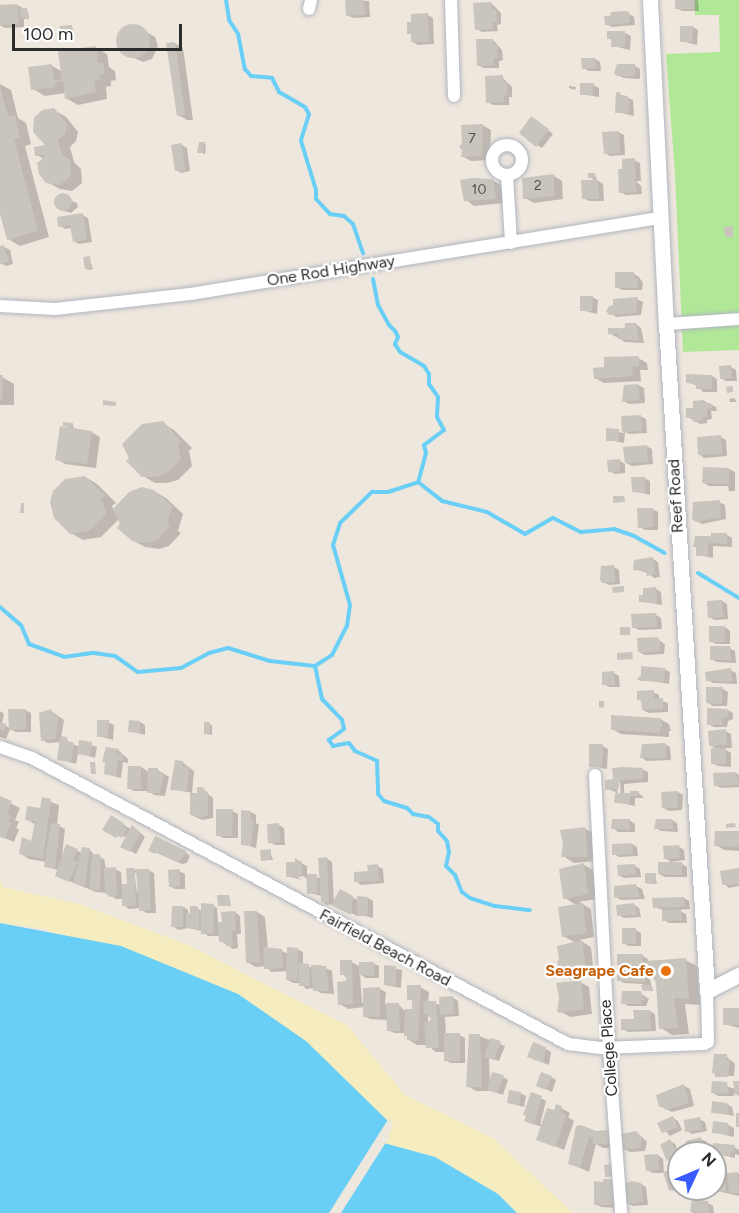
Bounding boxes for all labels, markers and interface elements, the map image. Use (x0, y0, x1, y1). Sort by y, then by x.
scale bar (15, 12, 184, 50)
text: 100 m (23, 23, 73, 45)
house number: 7 (468, 131, 476, 147)
house number: 2 (534, 178, 542, 194)
house number: 10 (472, 182, 486, 198)
street label: One Rod Highway (266, 251, 396, 291)
street label: Reef Road (664, 458, 688, 534)
street label: Fairfield Beach Road (316, 905, 454, 991)
place label: Seagrape Cafe (545, 961, 654, 981)
marker: Seagrape Cafe (659, 964, 673, 978)
street label: College Place (596, 999, 622, 1097)
north arrow (667, 1141, 727, 1201)
text: N (698, 1148, 720, 1171)

